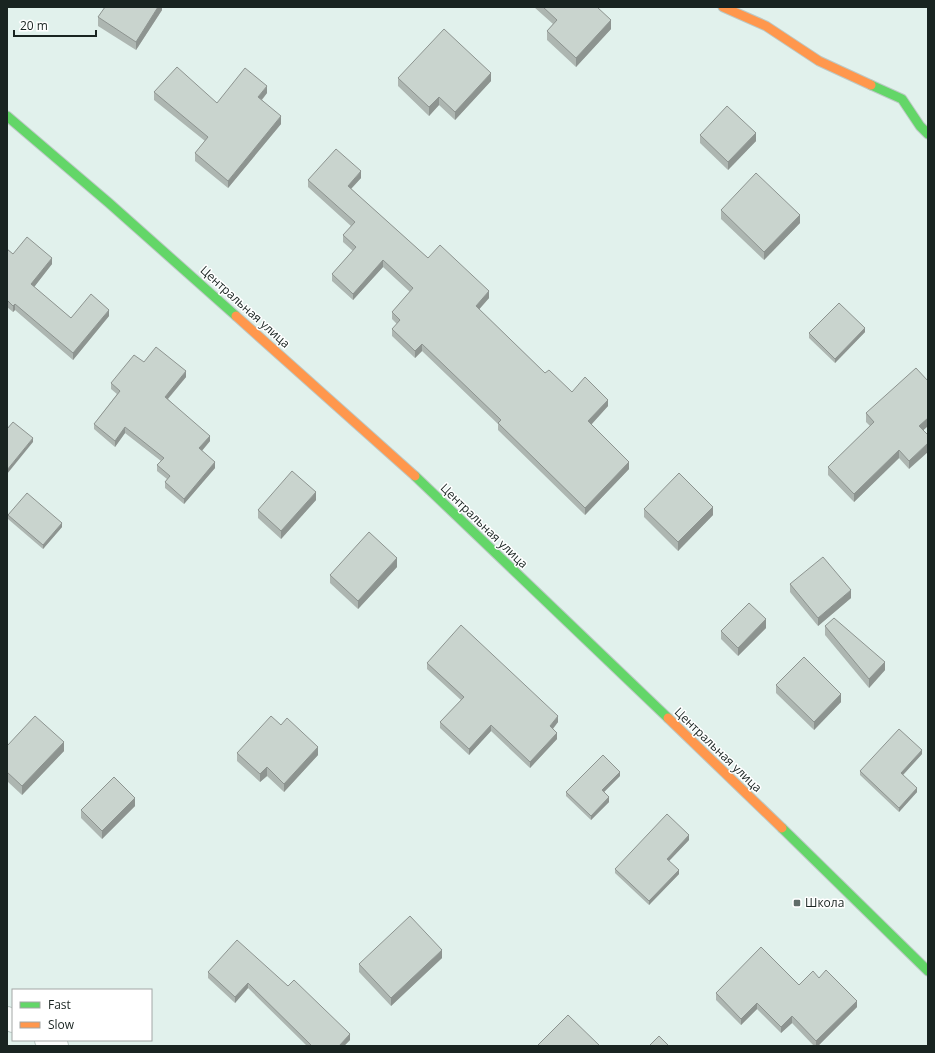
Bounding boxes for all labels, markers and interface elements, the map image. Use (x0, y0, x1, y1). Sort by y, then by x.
scale bar (14, 12, 96, 38)
text: 20 m (20, 17, 48, 34)
street label: Центральная улица (197, 262, 294, 352)
street label: Центральная улица (437, 479, 532, 572)
street label: Центральная улица (671, 703, 766, 796)
place label: Школа (805, 894, 844, 911)
marker: Школа (792, 898, 802, 908)
legend (12, 989, 152, 1041)
text: Fast (48, 996, 71, 1013)
text: Slow (48, 1016, 75, 1033)

